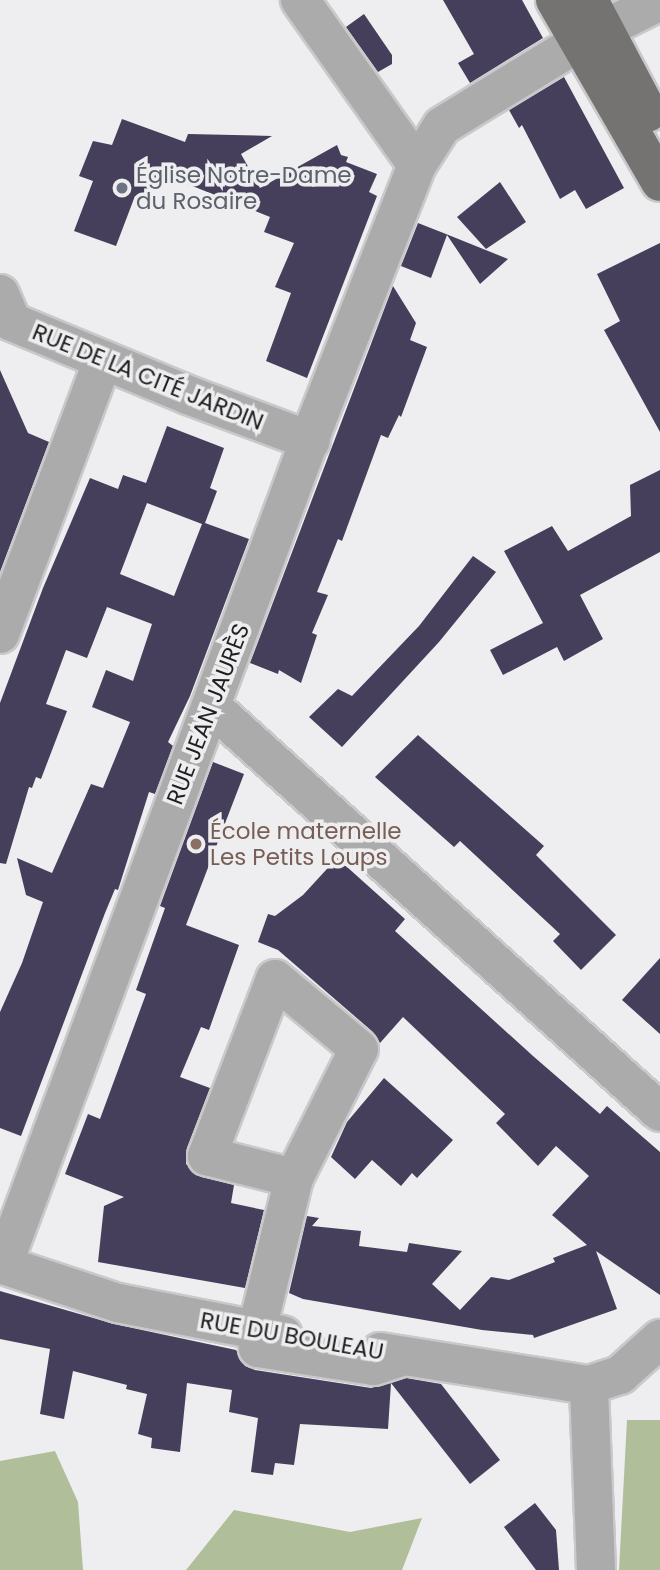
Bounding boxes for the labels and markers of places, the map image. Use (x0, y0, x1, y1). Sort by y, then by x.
place label: Église Notre-Dame du Rosaire (136, 161, 352, 215)
marker: Église Notre-Dame du Rosaire (114, 180, 130, 196)
place label: École maternelle Les Petits Loups (210, 817, 402, 871)
marker: École maternelle Les Petits Loups (188, 836, 204, 852)

